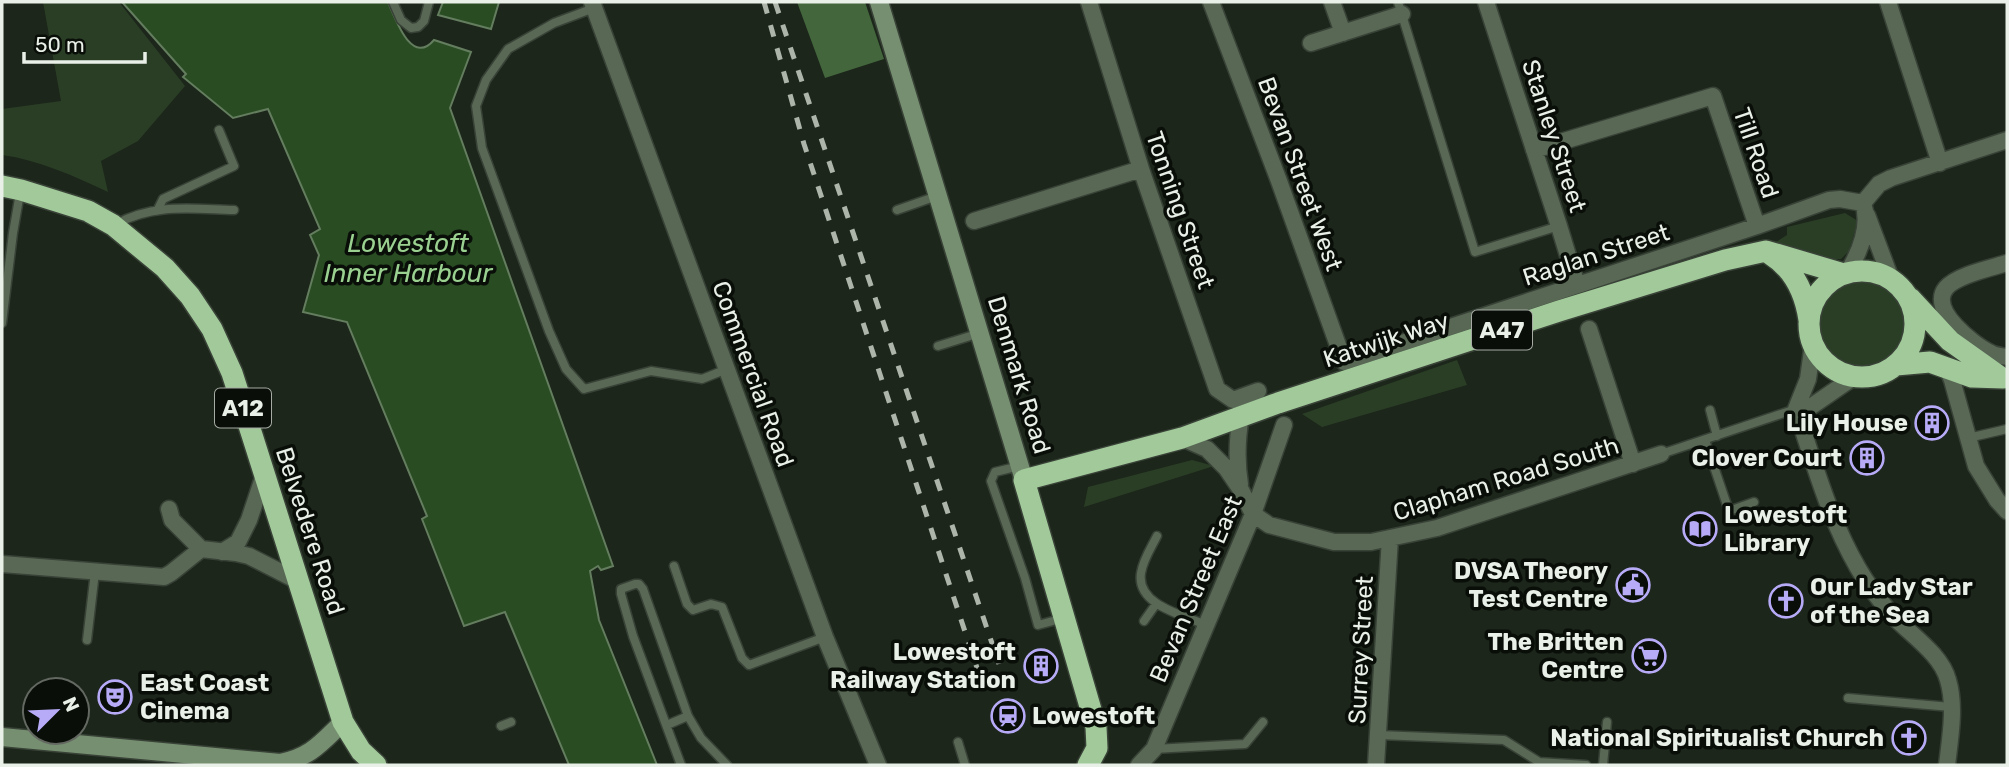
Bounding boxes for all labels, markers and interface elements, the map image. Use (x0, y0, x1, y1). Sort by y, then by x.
scale bar (24, 21, 145, 65)
text: 50 m (35, 32, 85, 57)
street label: Stanley Street (1516, 56, 1592, 216)
street label: Bevan Street West (1252, 73, 1348, 275)
street label: Till Road (1727, 104, 1785, 202)
street label: Tonning Street (1140, 128, 1220, 292)
street label: Raglan Street (1519, 218, 1673, 292)
water label: Lowestoft Inner Harbour (324, 228, 493, 289)
street label: Commercial Road (706, 277, 800, 471)
street label: Denmark Road (982, 293, 1056, 457)
street label: Katwijk Way (1320, 307, 1452, 373)
road number: A47 (1472, 310, 1532, 350)
road number: A12 (215, 388, 271, 428)
building icon: Lily House (1913, 404, 1951, 442)
place label: Lily House (1786, 409, 1908, 437)
street label: Clapham Road South (1390, 431, 1622, 527)
building icon: Clover Court (1848, 439, 1886, 477)
street label: Belvedere Road (270, 444, 350, 618)
place label: Clover Court (1692, 444, 1842, 472)
street label: Bevan Street East (1144, 491, 1248, 687)
place label: Lowestoft Library (1724, 501, 1847, 557)
library icon: Lowestoft Library (1681, 510, 1719, 548)
place label: DVSA Theory Test Centre (1454, 557, 1608, 613)
public building icon: DVSA Theory Test Centre (1614, 566, 1652, 604)
place label: Our Lady Star of the Sea (1810, 573, 1973, 629)
street label: Surrey Street (1343, 575, 1379, 725)
church icon: Our Lady Star of the Sea (1767, 582, 1805, 620)
place label: The Britten Centre (1488, 628, 1624, 684)
supermarket icon: The Britten Centre (1630, 637, 1668, 675)
place label: Lowestoft Railway Station (830, 638, 1016, 694)
building icon: Lowestoft Railway Station (1022, 647, 1060, 685)
place label: East Coast Cinema (140, 669, 269, 725)
north arrow (21, 676, 91, 746)
theatre icon: East Coast Cinema (96, 678, 134, 716)
text: N (58, 693, 84, 715)
station icon: Lowestoft (989, 697, 1027, 735)
place label: Lowestoft (1032, 702, 1155, 730)
church icon: National Spiritualist Church (1890, 719, 1928, 757)
place label: National Spiritualist Church (1550, 724, 1884, 752)

